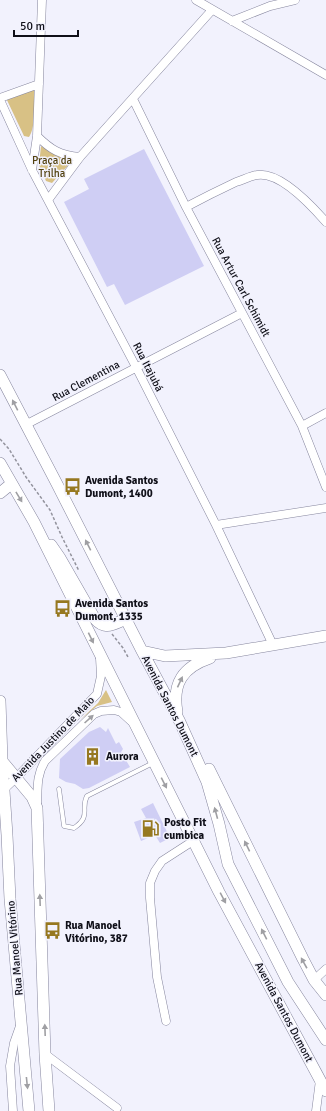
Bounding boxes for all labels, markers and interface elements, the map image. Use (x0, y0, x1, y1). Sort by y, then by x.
scale bar (14, 12, 78, 38)
text: 50 m (20, 19, 45, 34)
park label: Praça da Trilha (32, 154, 72, 180)
street label: Rua Artur Carl Schimidt (209, 235, 273, 339)
street label: Rua Itajubá (130, 340, 166, 394)
street label: Rua Clementina (50, 358, 122, 404)
one-way arrow (12, 399, 18, 410)
place label: Avenida Santos Dumont, 1400 (85, 474, 158, 500)
bus stop icon: Avenida Santos Dumont, 1400 (62, 476, 82, 496)
one-way arrow (16, 491, 23, 503)
one-way arrow (85, 539, 91, 550)
place label: Avenida Santos Dumont, 1335 (75, 597, 148, 623)
bus stop icon: Avenida Santos Dumont, 1335 (52, 599, 72, 619)
one-way arrow (88, 632, 94, 644)
street label: Avenida Santos Dumont (139, 653, 201, 759)
one-way arrow (177, 676, 183, 688)
street label: Avenida Justino de Maio (9, 693, 97, 784)
one-way arrow (84, 714, 94, 724)
building icon: Aurora (83, 746, 103, 766)
place label: Aurora (106, 750, 139, 763)
one-way arrow (160, 777, 167, 788)
one-way arrow (213, 806, 219, 818)
place label: Posto Fit cumbica (164, 816, 206, 842)
fuel station icon: Posto Fit cumbica (141, 818, 161, 838)
one-way arrow (244, 840, 250, 852)
one-way arrow (37, 893, 43, 906)
one-way arrow (219, 893, 226, 904)
street label: Rua Manoel Vitórino (4, 900, 26, 996)
place label: Rua Manoel Vitórino, 387 (65, 919, 128, 945)
bus stop icon: Rua Manoel Vitórino, 387 (42, 921, 62, 941)
one-way arrow (261, 928, 267, 940)
one-way arrow (301, 957, 308, 968)
street label: Avenida Santos Dumont (252, 960, 316, 1064)
one-way arrow (41, 1024, 48, 1036)
one-way arrow (23, 1077, 30, 1089)

